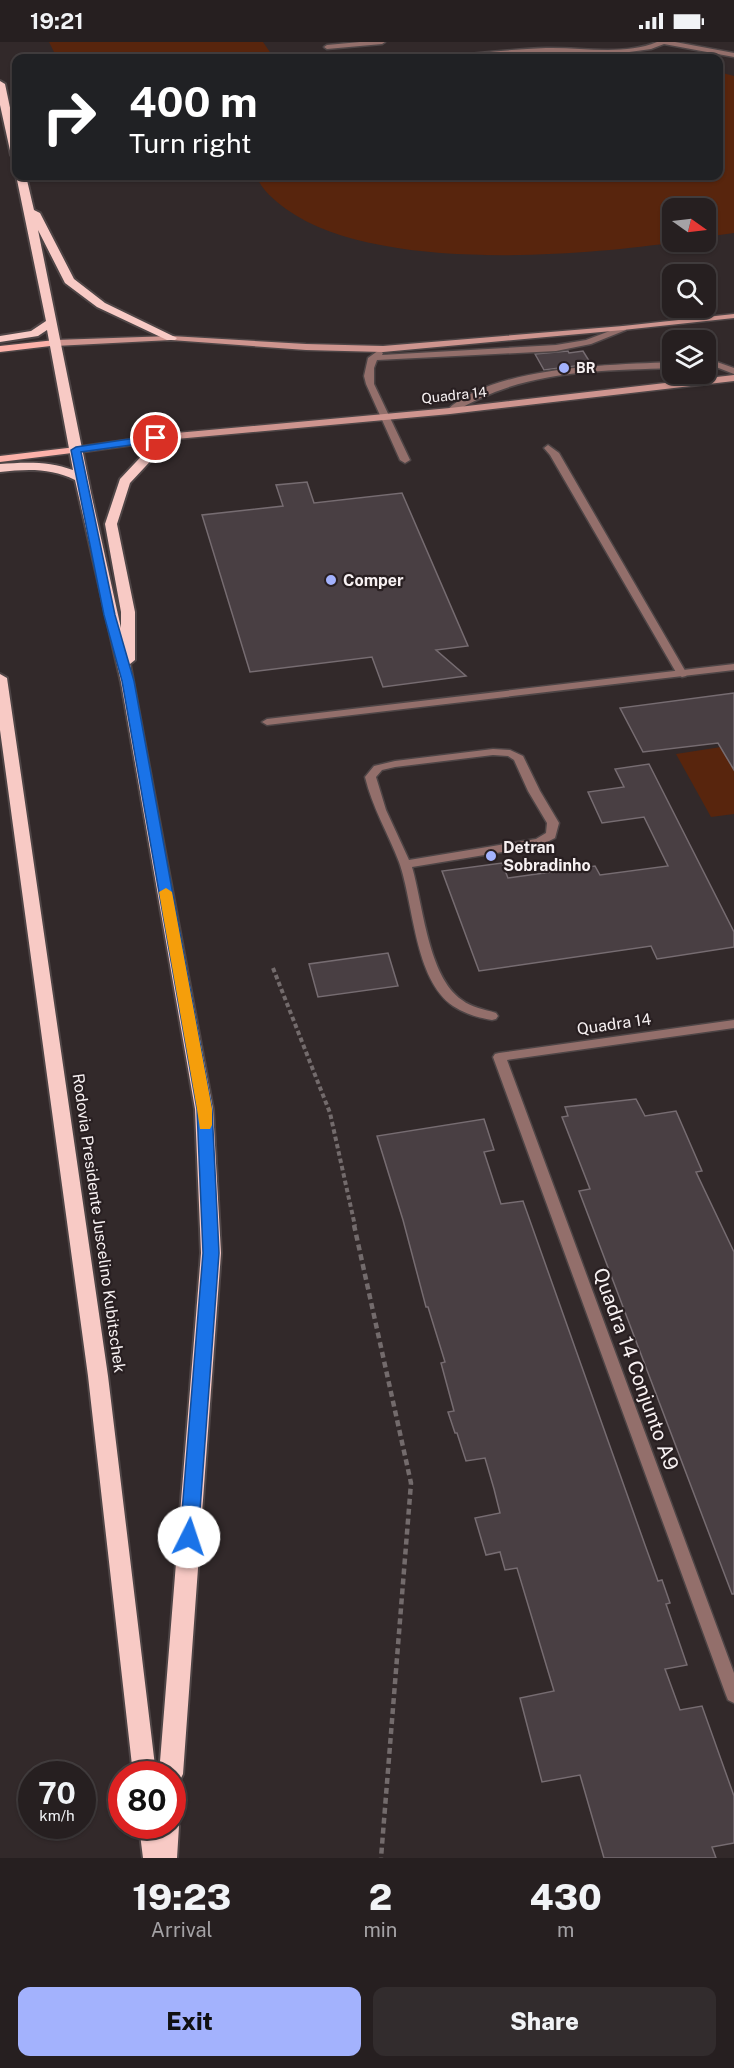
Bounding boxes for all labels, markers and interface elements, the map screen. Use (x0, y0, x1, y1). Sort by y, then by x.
text: 19:21 (30, 8, 84, 34)
text: 400 m (129, 77, 258, 126)
icon: right (30, 78, 108, 156)
text: Turn right (129, 127, 252, 159)
north arrow (662, 198, 716, 252)
map controls (662, 198, 716, 384)
button: search (662, 264, 716, 318)
button: layers (662, 330, 716, 384)
place label: BR (576, 360, 596, 376)
marker: BR (557, 361, 571, 375)
street label: Quadra 14 (421, 384, 488, 406)
pin (130, 412, 181, 463)
icon: arrive (139, 421, 172, 454)
place label: Comper (343, 571, 404, 590)
marker: Comper (324, 573, 338, 587)
place label: Detran Sobradinho (503, 838, 591, 875)
marker: Detran Sobradinho (484, 849, 498, 863)
street label: Quadra 14 (576, 1009, 652, 1039)
street label: Rodovia Presidente Juscelino Kubitschek (69, 1072, 129, 1374)
street label: Quadra 14 Conjunto A9 (588, 1265, 684, 1473)
position arrow (157, 1505, 221, 1569)
speed limit sign: 80 (108, 1761, 186, 1839)
text: 70 (38, 1775, 76, 1811)
text: km/h (39, 1807, 75, 1824)
text: 19:23 (132, 1876, 231, 1918)
text: 2 (369, 1876, 392, 1918)
text: 430 (530, 1876, 602, 1918)
text: Arrival (151, 1918, 213, 1942)
text: min (363, 1918, 397, 1942)
text: m (557, 1918, 574, 1942)
button: Exit (18, 1987, 361, 2056)
button: Share (373, 1987, 716, 2056)

